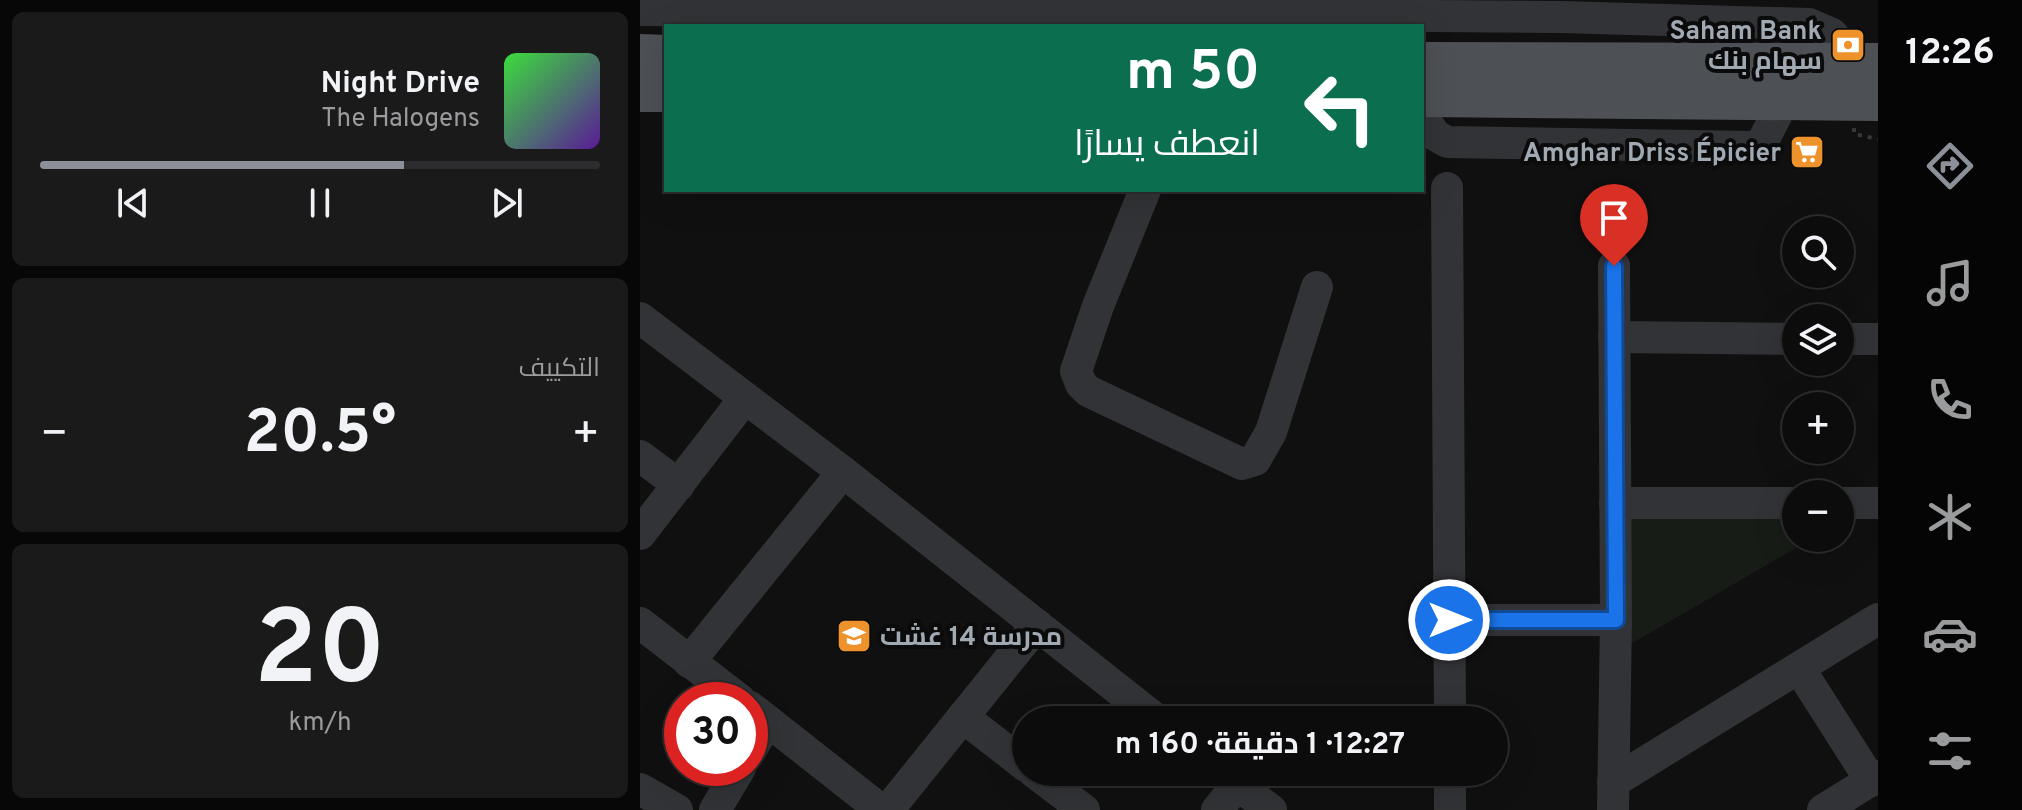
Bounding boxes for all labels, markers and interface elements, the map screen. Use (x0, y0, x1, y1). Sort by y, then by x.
place label: Saham Bank سهام بنك (1670, 16, 1822, 79)
bank icon: Saham Bank سهام بنك (1829, 26, 1867, 64)
text: 12:26 (1905, 31, 1995, 77)
text: 50 m (1126, 39, 1260, 109)
icon: left (1288, 56, 1392, 160)
text: Night Drive (321, 66, 480, 103)
text: The Halogens (321, 103, 480, 136)
text: انعطف يسارًا (1074, 123, 1260, 169)
supermarket icon: Amghar Driss Épicier (1788, 133, 1826, 171)
place label: Amghar Driss Épicier (1523, 136, 1781, 171)
icon: directions (1922, 138, 1978, 194)
icon: previous (111, 181, 155, 225)
icon: pause (298, 181, 342, 225)
icon: next (485, 181, 529, 225)
pin (1580, 184, 1648, 266)
icon: arrive (1592, 196, 1636, 240)
map controls (1782, 216, 1854, 552)
button: search (1782, 216, 1854, 288)
icon: music (1922, 255, 1978, 311)
button: layers (1782, 304, 1854, 376)
text: التكييف (518, 353, 600, 386)
icon: phone (1922, 372, 1978, 428)
button: + (1782, 392, 1854, 464)
text: 20.5° (244, 398, 396, 474)
text: − (40, 408, 68, 464)
text: + (572, 408, 600, 464)
button: − (1782, 480, 1854, 552)
icon: climate (1922, 489, 1978, 545)
position arrow (1407, 578, 1491, 662)
text: 20 (254, 589, 386, 721)
icon: car (1922, 606, 1978, 662)
school or university icon: مدرسة 14 غشت (835, 617, 873, 655)
place label: مدرسة 14 غشت (880, 622, 1062, 655)
speed limit sign: 30 (664, 682, 768, 786)
text: km/h (288, 707, 352, 740)
icon: filters (1922, 723, 1978, 779)
text: 12:27 · 1 دقيقة · 160 m (1115, 727, 1405, 764)

